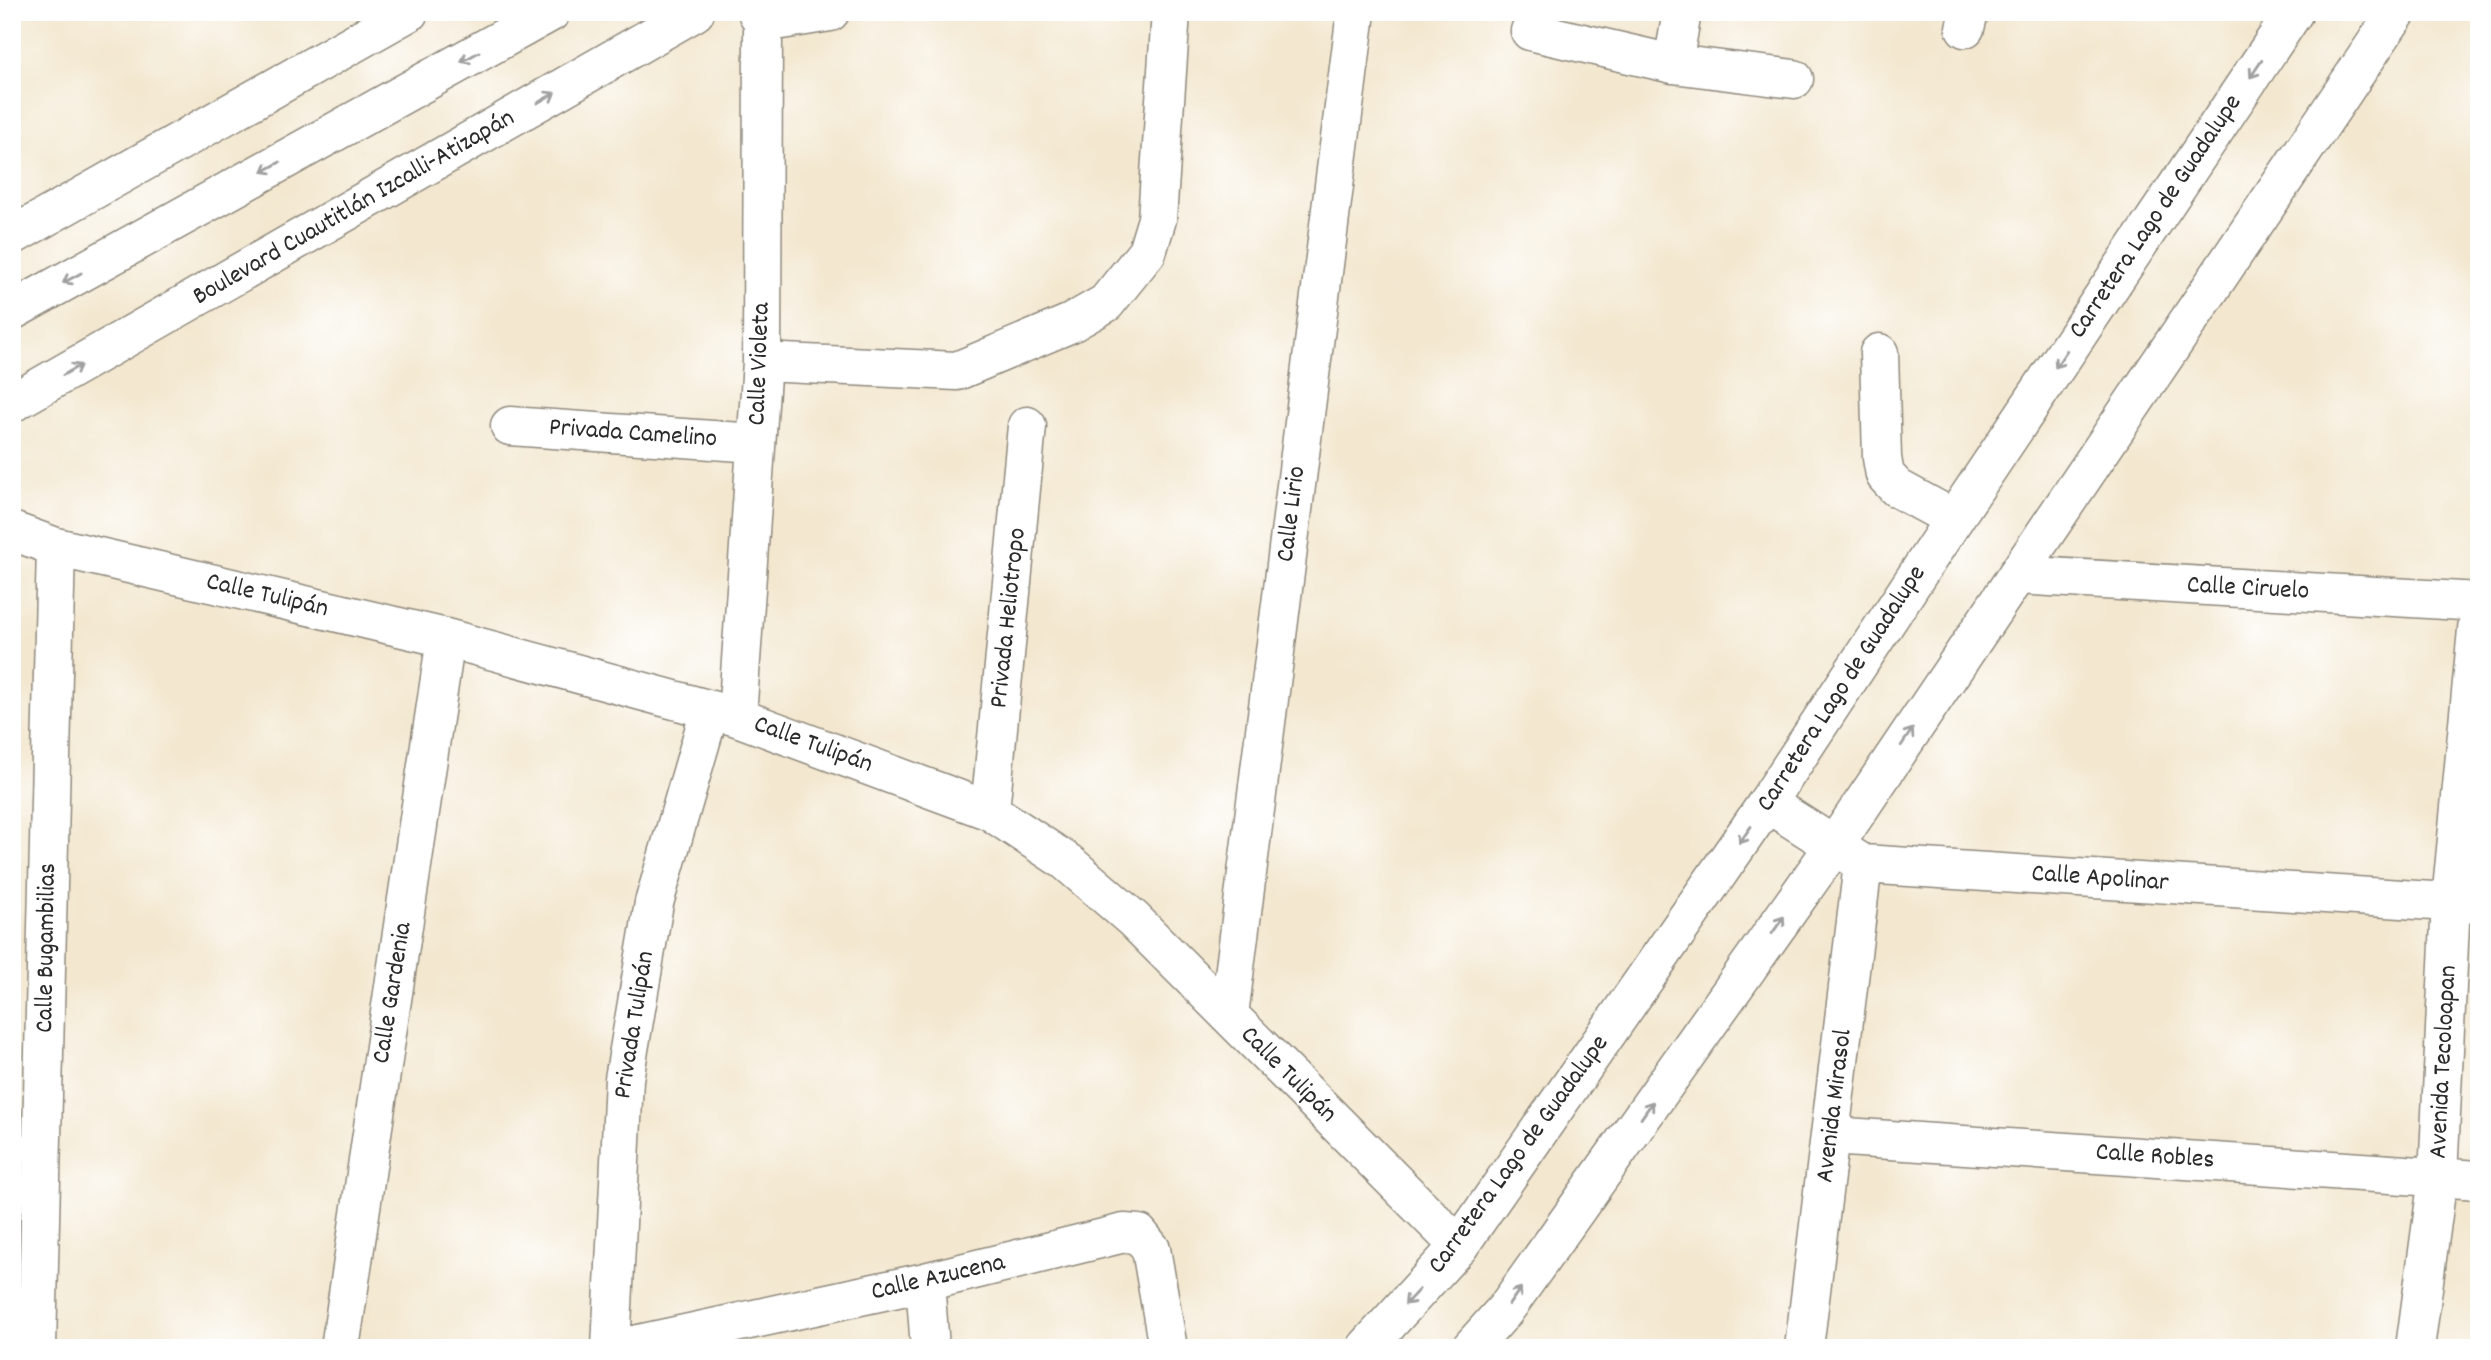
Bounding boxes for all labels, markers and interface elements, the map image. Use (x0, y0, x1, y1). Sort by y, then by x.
one-way arrow (460, 51, 481, 64)
one-way arrow (2249, 59, 2263, 78)
street label: Carretera Lago de Guadalupe (2060, 87, 2252, 347)
one-way arrow (535, 91, 555, 105)
street label: Boulevard Cuautitlán Izcalli-Atizapán (186, 100, 522, 316)
one-way arrow (261, 161, 282, 175)
one-way arrow (62, 272, 83, 285)
street label: Calle Violeta (739, 301, 781, 426)
one-way arrow (2054, 349, 2068, 369)
one-way arrow (61, 363, 82, 376)
street label: Privada Camelino (548, 410, 718, 458)
street label: Calle Lirio (1268, 464, 1316, 564)
street label: Privada Heliotropo (981, 526, 1037, 710)
street label: Carretera Lago de Guadalupe (1748, 558, 1936, 820)
street label: Calle Tulipán (202, 564, 332, 628)
street label: Calle Ciruelo (2186, 567, 2310, 611)
street label: Calle Tulipán (748, 706, 878, 784)
one-way arrow (1901, 728, 1915, 748)
one-way arrow (1738, 825, 1752, 844)
street label: Calle Apolinar (2030, 856, 2170, 902)
street label: Calle Bugambilias (27, 863, 67, 1033)
one-way arrow (1771, 916, 1785, 935)
street label: Calle Gardenia (364, 919, 423, 1066)
street label: Privada Tulipán (605, 948, 665, 1102)
street label: Avenida Tecoloapan (2420, 964, 2468, 1160)
street label: Calle Tulipán (1231, 1018, 1345, 1132)
street label: Avenida Mirasol (1807, 1027, 1863, 1185)
street label: Carretera Lago de Guadalupe (1419, 1028, 1619, 1282)
one-way arrow (1639, 1101, 1654, 1120)
street label: Calle Robles (2094, 1134, 2216, 1180)
street label: Calle Azucena (867, 1244, 1009, 1311)
one-way arrow (1508, 1287, 1522, 1306)
one-way arrow (1404, 1288, 1420, 1306)

